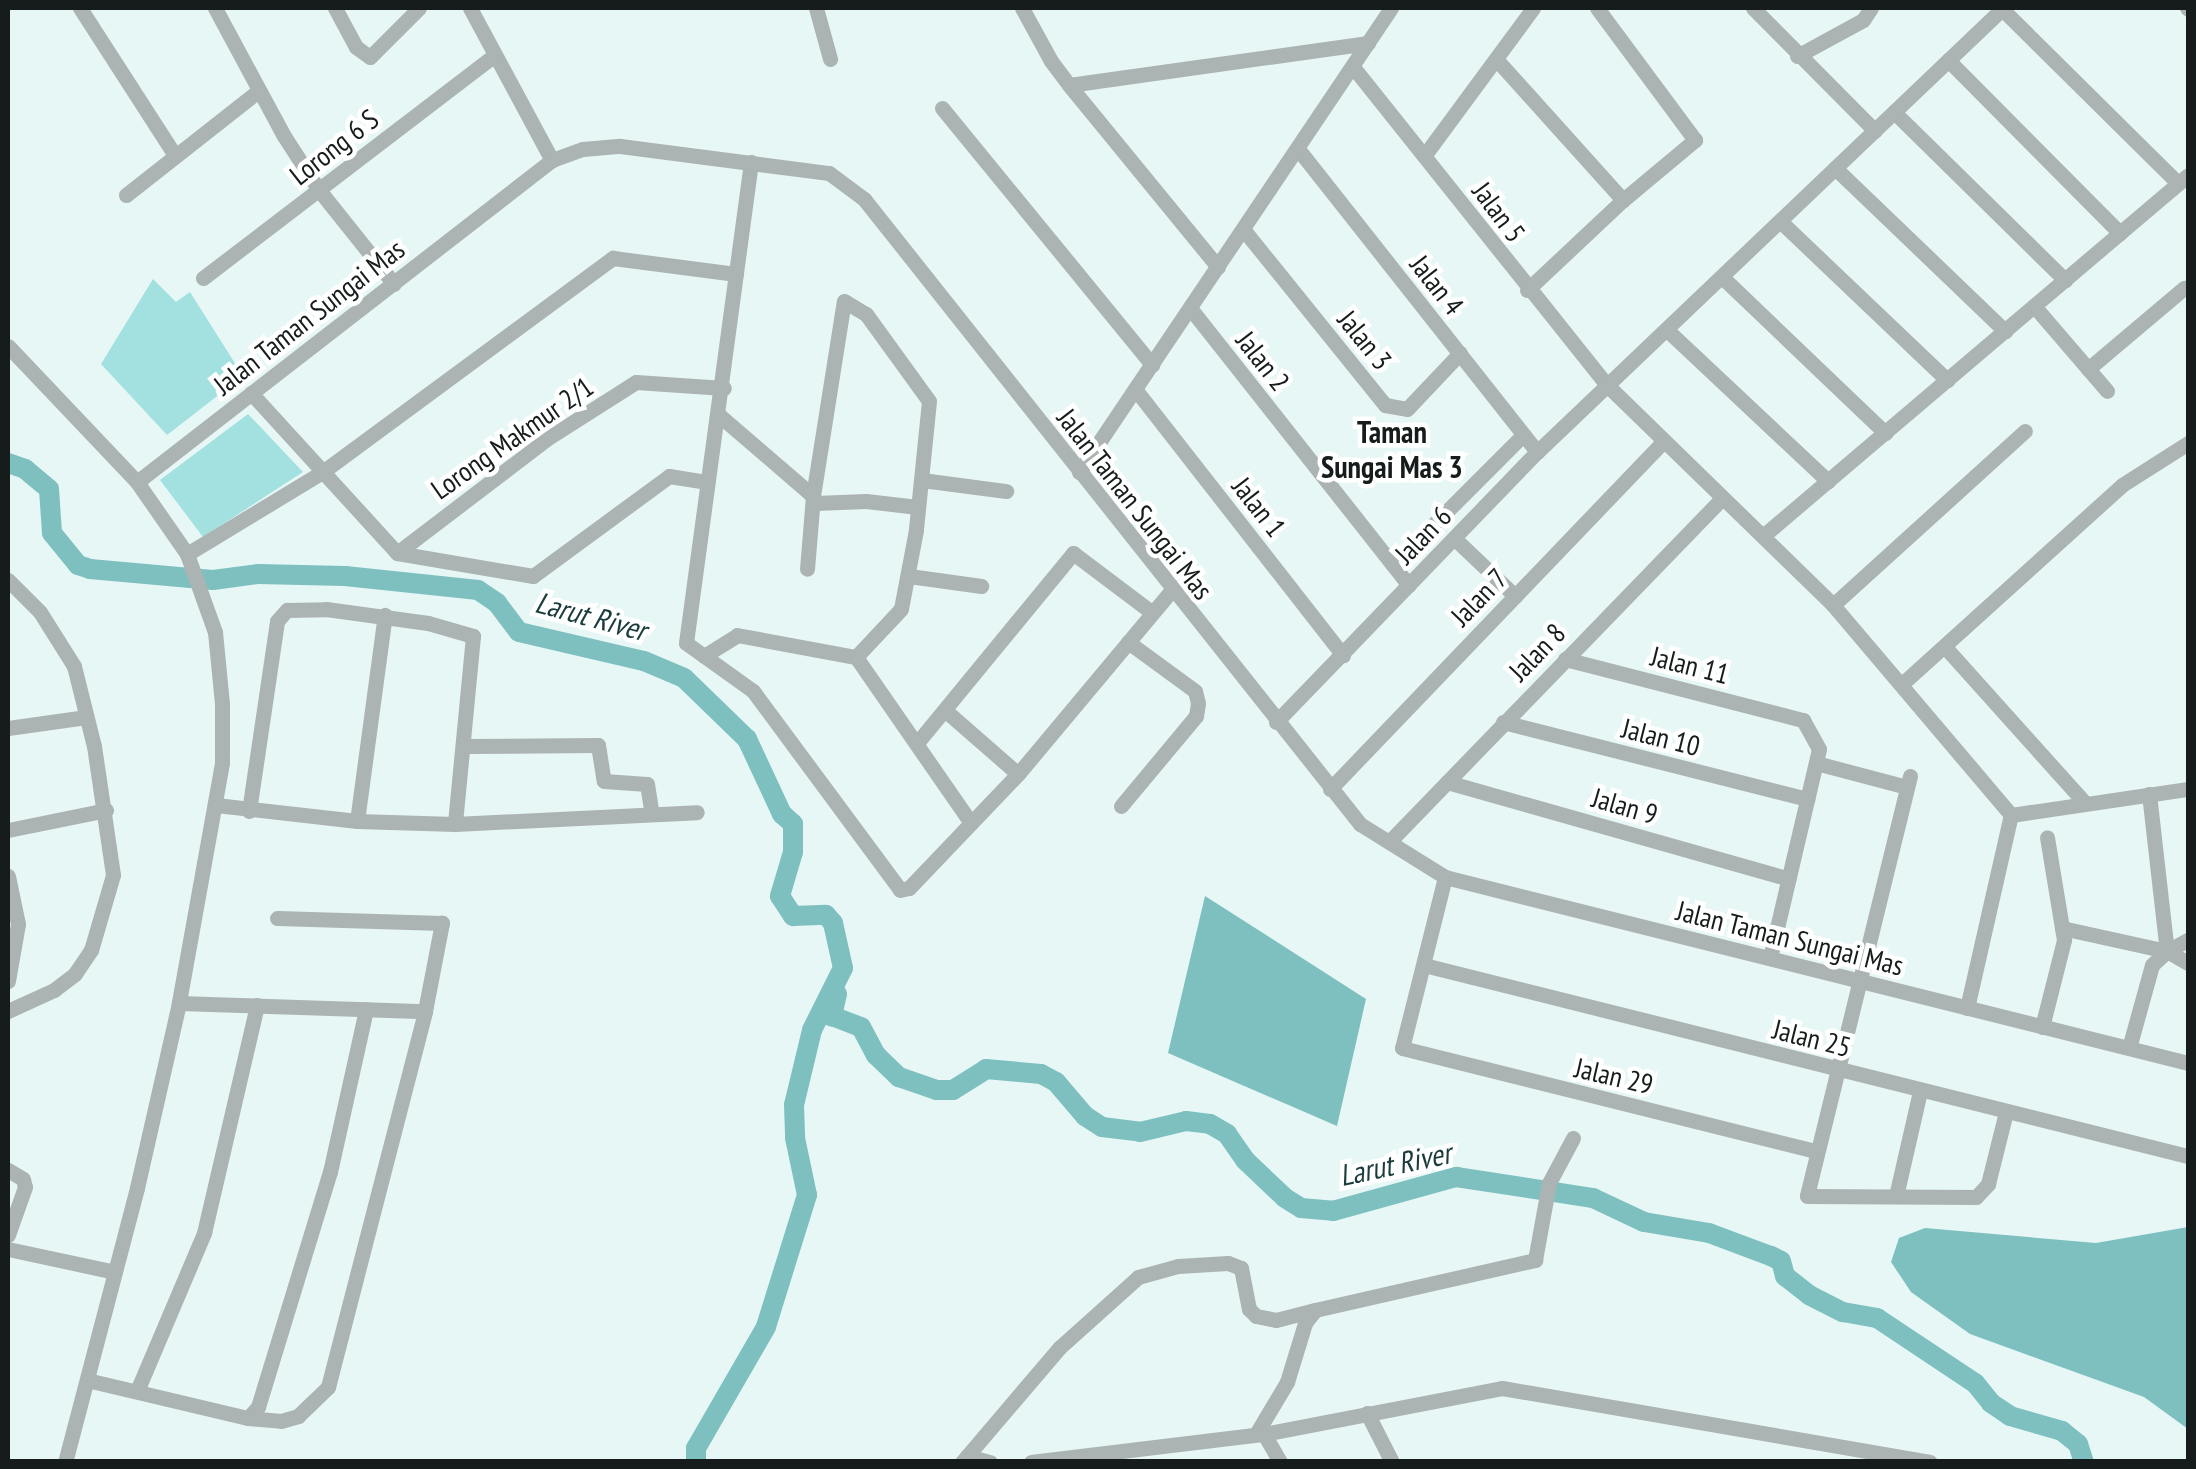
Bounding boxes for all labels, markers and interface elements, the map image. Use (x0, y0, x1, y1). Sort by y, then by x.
street label: Lorong 6 S (283, 102, 385, 192)
street label: Jalan 5 (1466, 175, 1532, 249)
street label: Jalan Taman Sungai Mas (207, 232, 411, 402)
street label: Jalan 4 (1403, 248, 1471, 322)
street label: Jalan 3 (1331, 304, 1399, 376)
street label: Jalan 2 (1229, 324, 1297, 398)
street label: Lorong Makmur 2/1 (425, 370, 599, 506)
street label: Jalan Taman Sungai Mas (1050, 402, 1220, 606)
district label: Taman Sungai Mas 3 (1321, 414, 1463, 484)
street label: Jalan 1 (1225, 470, 1293, 544)
street label: Jalan 6 (1388, 499, 1458, 571)
street label: Jalan 7 (1444, 561, 1514, 633)
water label: Larut River (532, 584, 650, 648)
street label: Jalan 8 (1502, 616, 1572, 688)
street label: Jalan 11 (1648, 639, 1732, 691)
street label: Jalan 10 (1619, 711, 1703, 763)
street label: Jalan 9 (1588, 781, 1662, 831)
street label: Jalan Taman Sungai Mas (1673, 893, 1907, 983)
street label: Jalan 25 (1770, 1012, 1854, 1064)
street label: Jalan 29 (1572, 1051, 1656, 1101)
water label: Larut River (1336, 1135, 1454, 1193)

